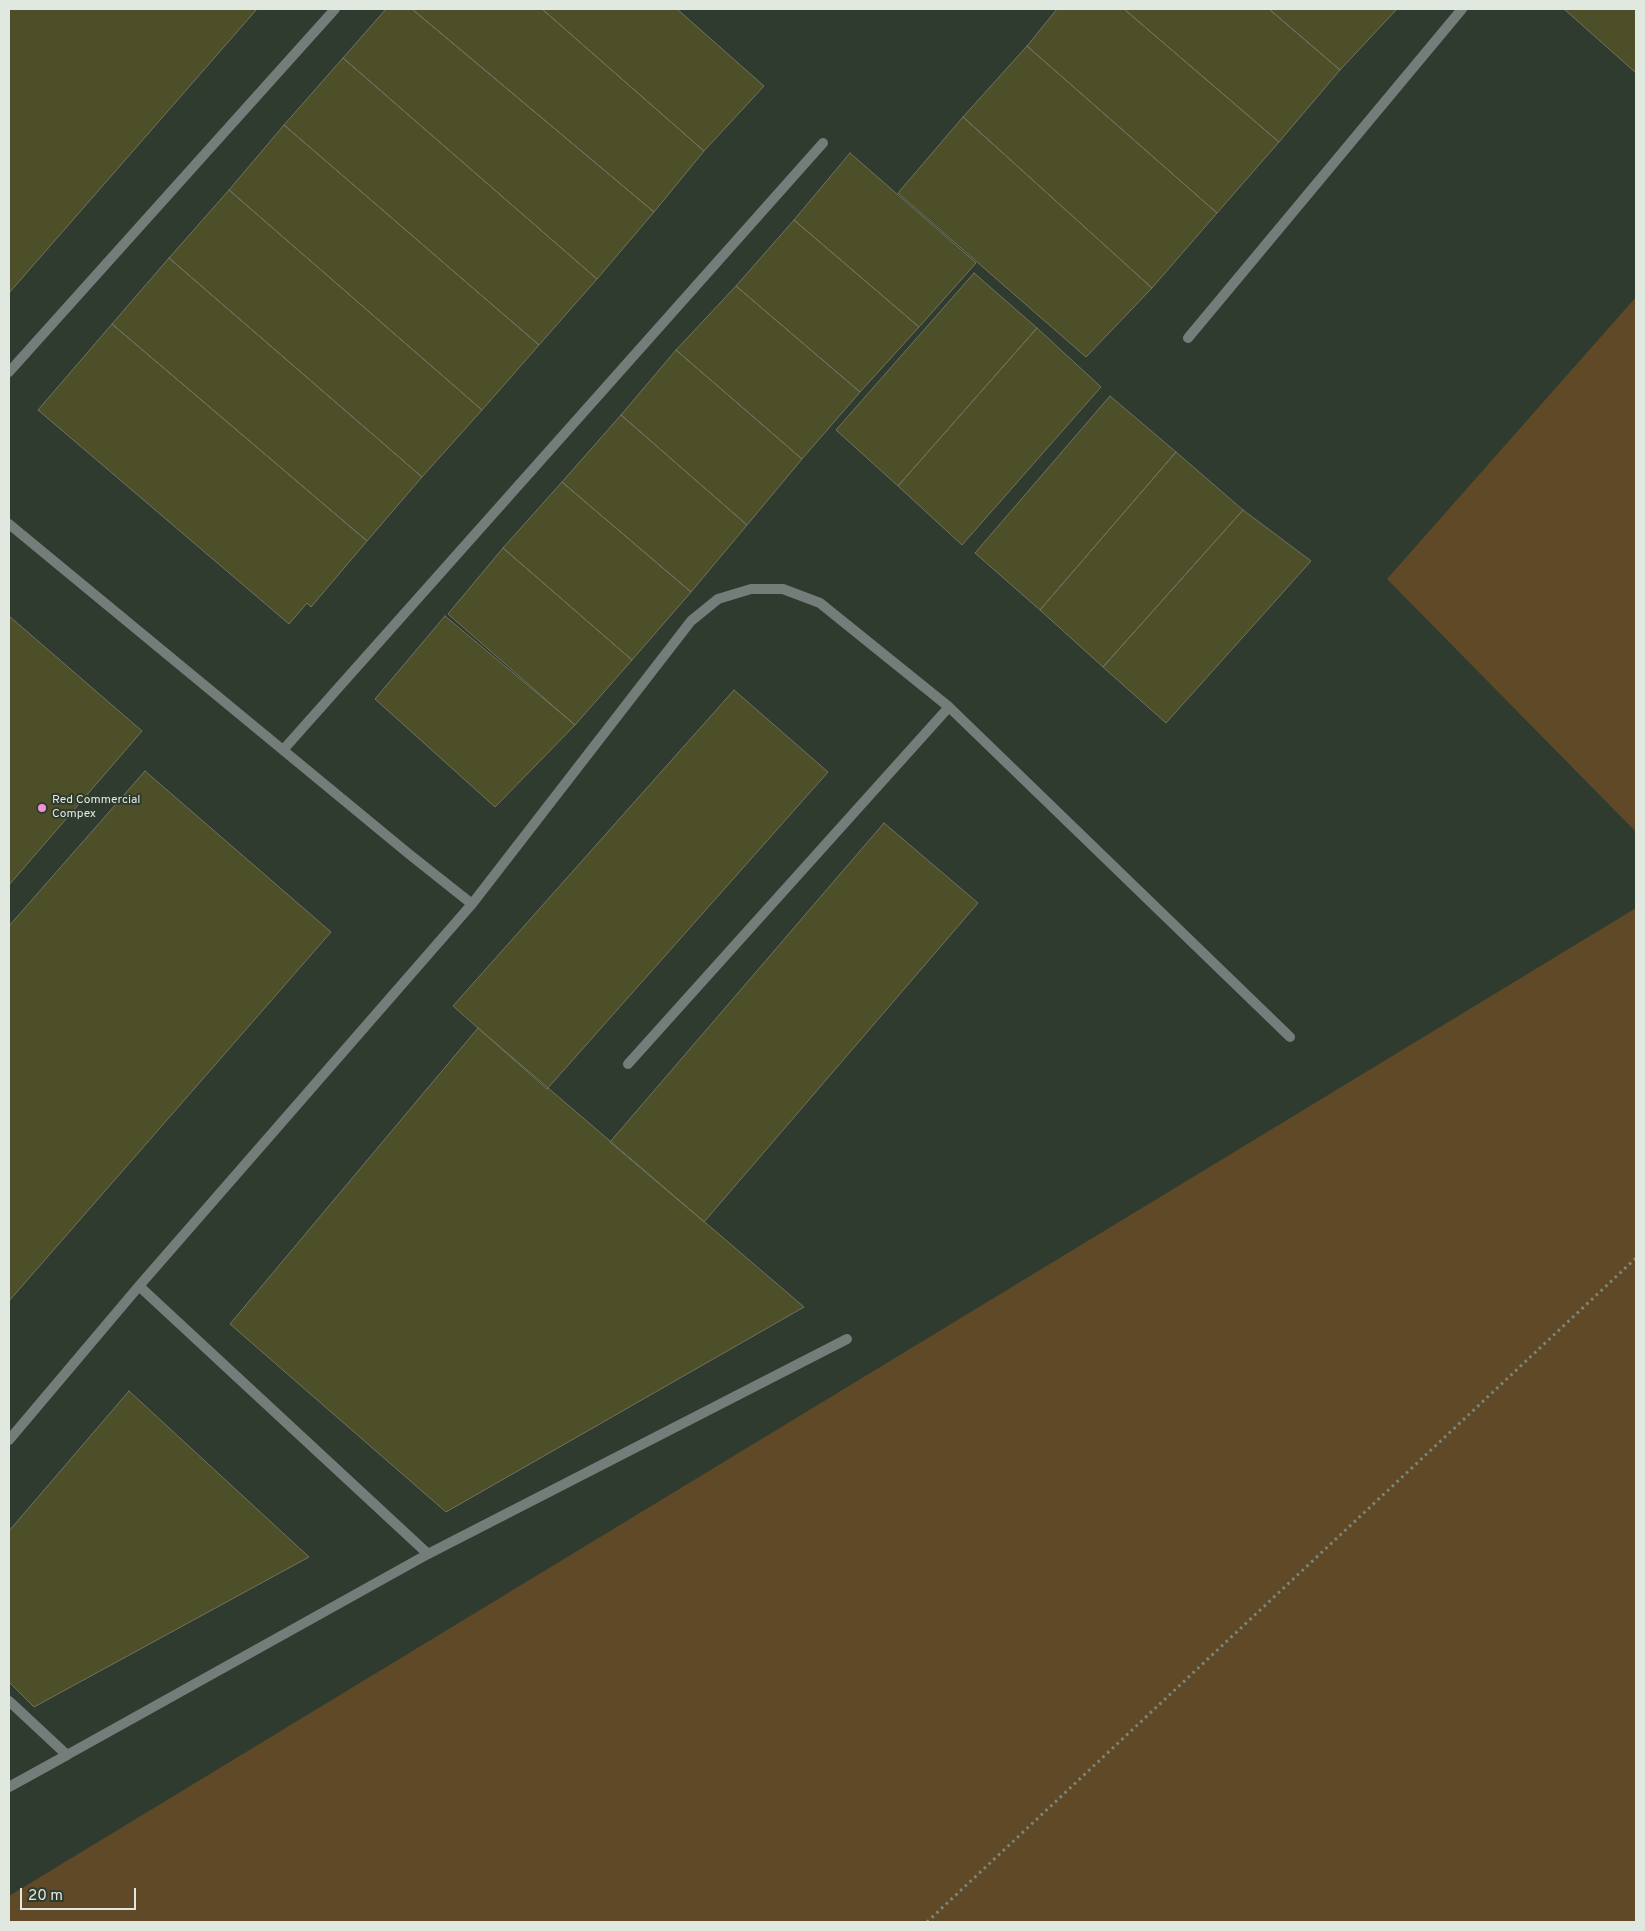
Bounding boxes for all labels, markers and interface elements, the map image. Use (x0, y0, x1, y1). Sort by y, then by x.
place label: Red Commercial Compex (52, 794, 140, 822)
marker: Red Commercial Compex (36, 802, 48, 814)
scale bar (22, 1878, 139, 1910)
text: 20 m (28, 1887, 63, 1906)

